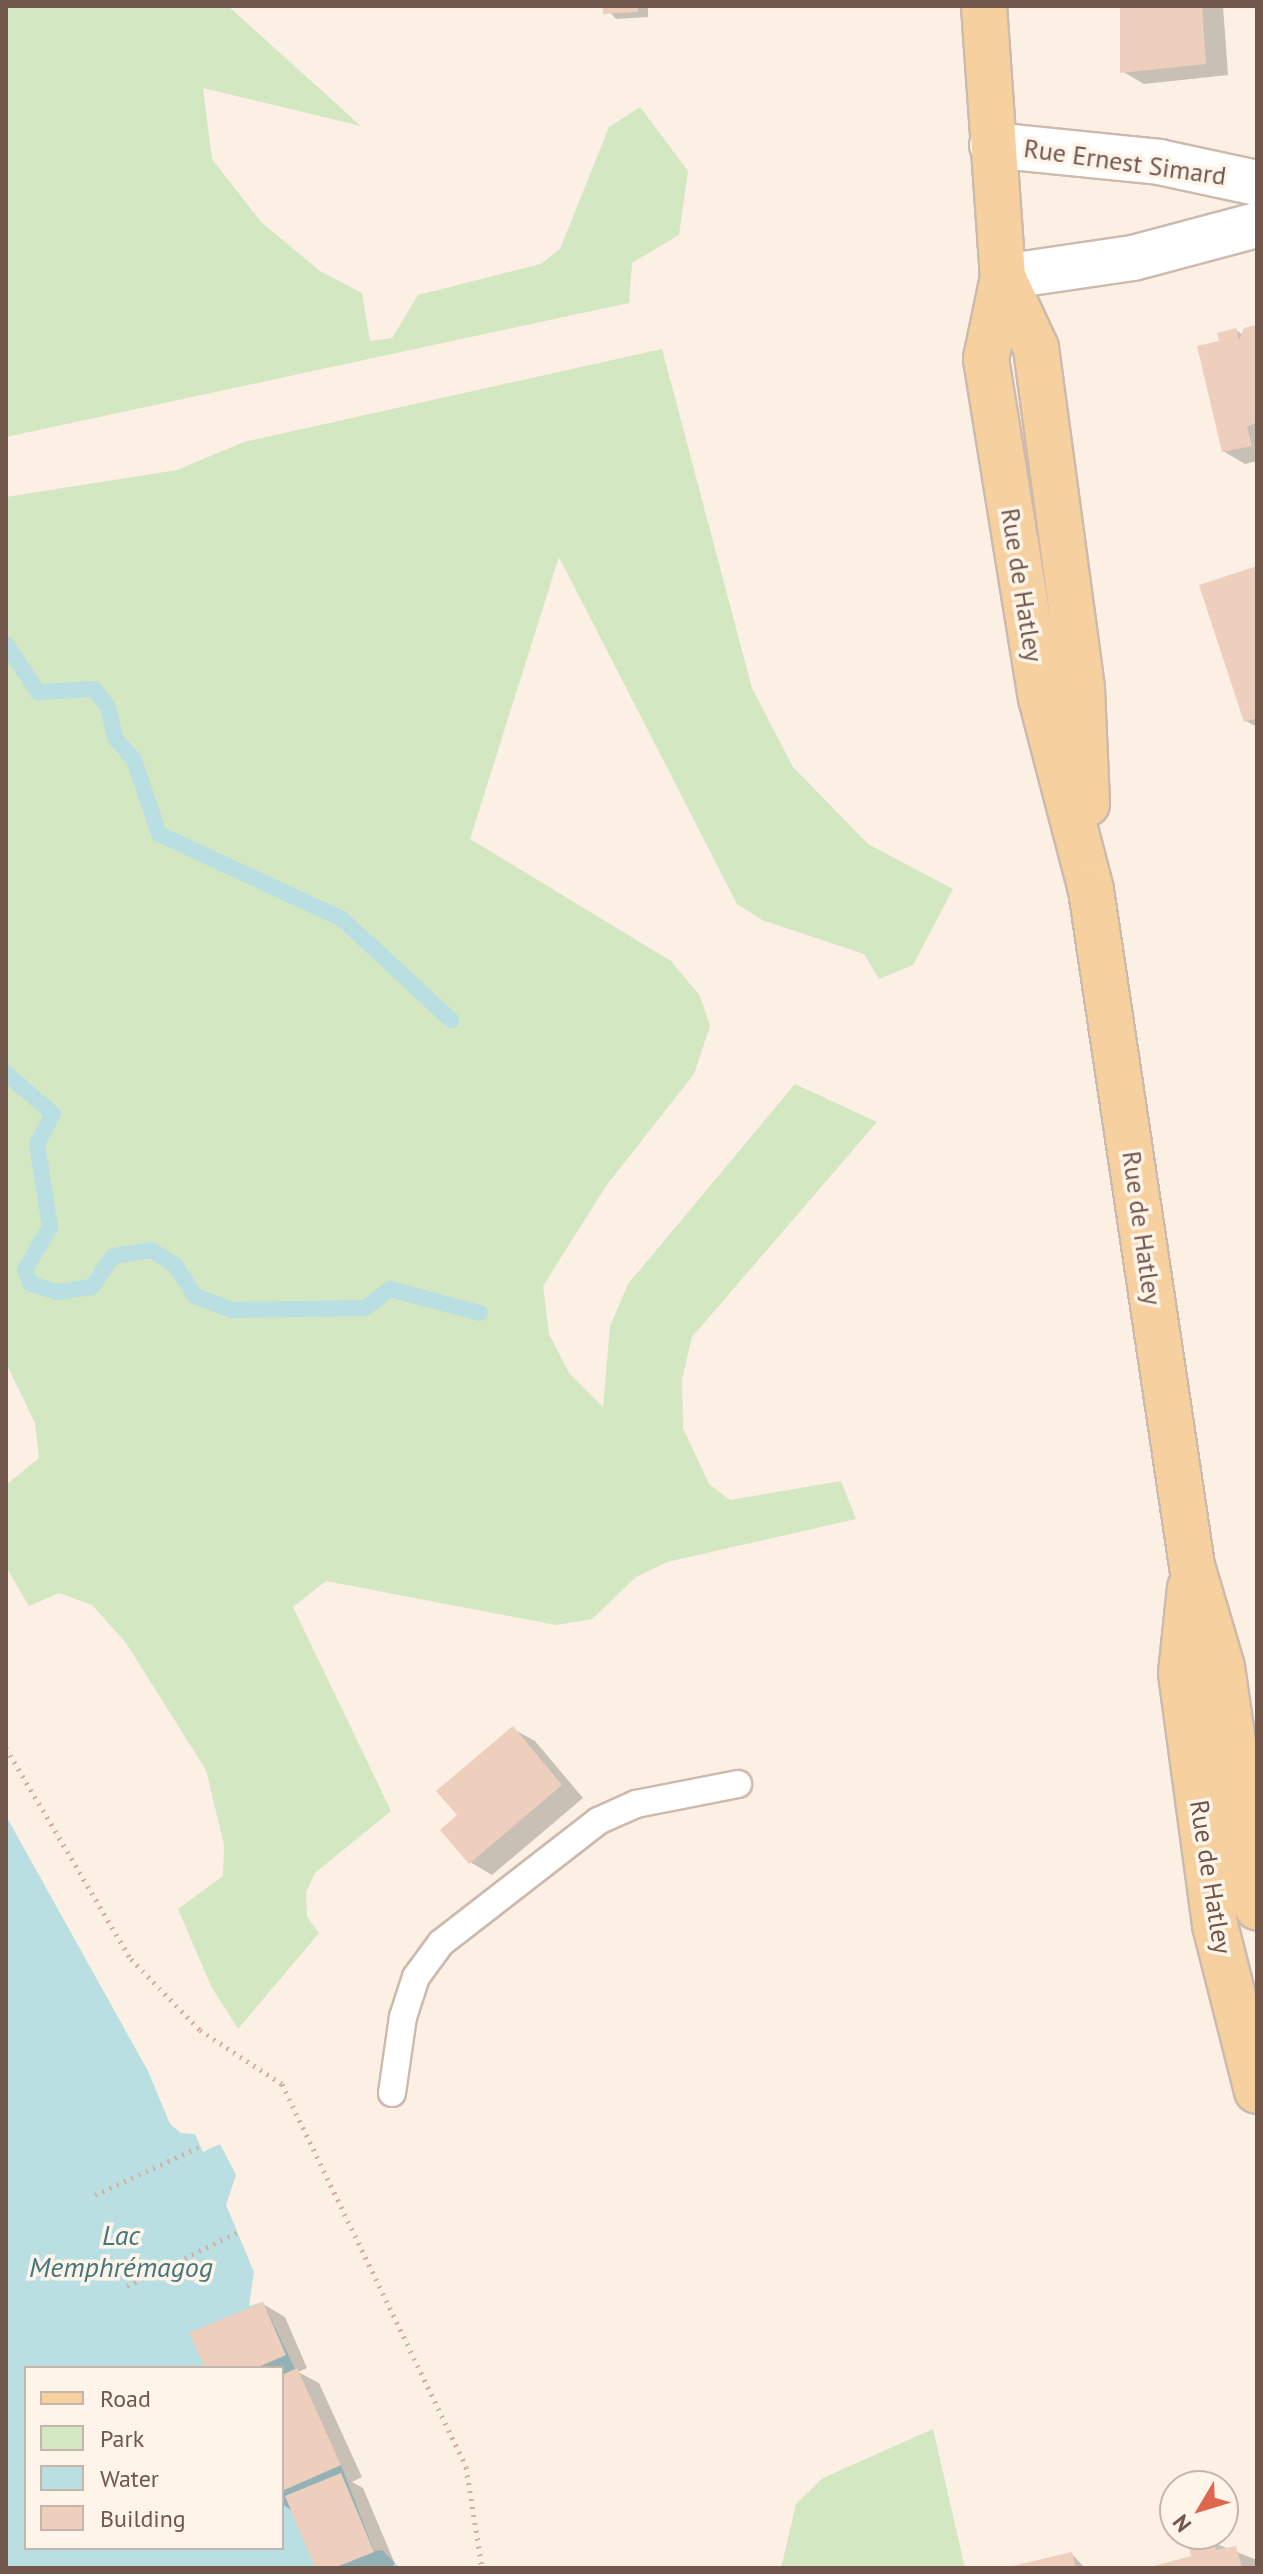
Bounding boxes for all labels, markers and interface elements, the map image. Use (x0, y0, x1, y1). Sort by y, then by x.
street label: Rue Ernest Simard (1022, 132, 1228, 192)
street label: Rue de Hatley (994, 506, 1050, 664)
street label: Rue de Hatley (1116, 1149, 1168, 1307)
street label: Rue de Hatley (1183, 1798, 1239, 1956)
water label: Lac Memphrémagog (29, 2218, 213, 2284)
legend (24, 2366, 284, 2550)
text: Road (100, 2383, 151, 2414)
text: Park (100, 2423, 144, 2454)
text: Water (100, 2463, 159, 2494)
north arrow (1159, 2470, 1239, 2550)
text: Building (100, 2503, 186, 2534)
text: N (1166, 2509, 1197, 2538)

